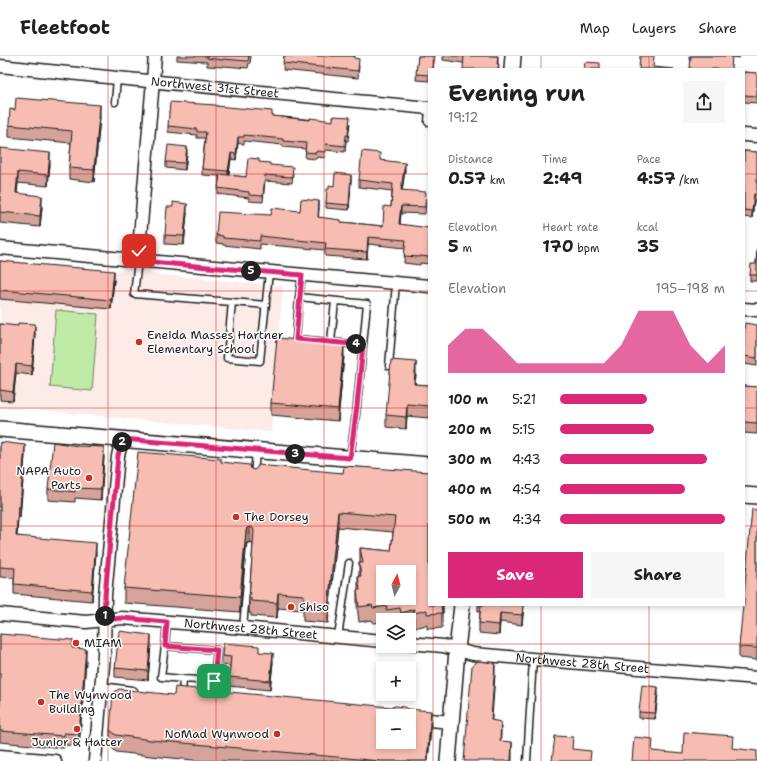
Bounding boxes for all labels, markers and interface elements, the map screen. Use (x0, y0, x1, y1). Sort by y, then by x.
text: Fleetfoot (20, 15, 110, 40)
text: Map (580, 19, 610, 37)
text: Layers (632, 19, 676, 37)
text: Share (698, 19, 737, 37)
street label: Northwest 31st Street (150, 73, 280, 102)
text: Evening run (448, 79, 585, 108)
button: share (683, 81, 725, 123)
text: 19:12 (448, 109, 478, 126)
text: Distance (448, 152, 493, 167)
text: Time (542, 152, 568, 167)
text: Pace (637, 152, 661, 167)
text: 0.57 (448, 167, 486, 189)
text: 2:49 (542, 167, 582, 189)
text: 4:57 (637, 167, 676, 189)
text: km (486, 173, 505, 188)
text: /km (676, 173, 699, 188)
text: Elevation (448, 220, 497, 235)
text: Heart rate (542, 220, 598, 235)
text: kcal (637, 220, 658, 235)
pin (122, 234, 156, 268)
text: 5 (448, 235, 459, 257)
text: 170 (542, 235, 574, 257)
text: 35 (637, 235, 659, 257)
icon: check (128, 240, 150, 262)
text: m (459, 241, 472, 256)
text: bpm (574, 241, 599, 256)
pin: 5 (241, 261, 261, 281)
text: 5 (248, 263, 254, 278)
text: Elevation (448, 280, 506, 297)
text: 195–198 m (656, 280, 725, 297)
place label: Eneida Masses Hartner Elementary School (147, 327, 284, 357)
pin: 4 (346, 334, 366, 354)
text: 4 (352, 336, 360, 351)
marker: Eneida Masses Hartner Elementary School (134, 337, 144, 347)
text: 100 m (448, 391, 488, 408)
text: 5:21 (512, 391, 536, 408)
text: 200 m (448, 421, 491, 438)
text: 5:15 (512, 421, 535, 438)
pin: 2 (112, 432, 132, 452)
text: 2 (118, 434, 126, 449)
pin: 3 (285, 444, 305, 464)
text: 3 (291, 446, 299, 461)
text: 300 m (448, 451, 492, 468)
text: 4:43 (512, 451, 541, 468)
place label: NAPA Auto Parts (16, 463, 81, 493)
marker: NAPA Auto Parts (84, 473, 94, 483)
text: 400 m (448, 481, 492, 498)
text: 4:54 (512, 481, 541, 498)
place label: The Dorsey (244, 509, 309, 525)
text: 500 m (448, 511, 491, 528)
text: 4:34 (512, 511, 541, 528)
marker: The Dorsey (231, 512, 241, 522)
button: Save (448, 552, 583, 598)
button: Share (591, 552, 725, 598)
north arrow (376, 565, 416, 605)
map controls (376, 565, 416, 749)
place label: Shiso (299, 599, 329, 615)
marker: Shiso (286, 602, 296, 612)
pin: 1 (95, 606, 115, 626)
text: 1 (102, 608, 108, 623)
button: layers (376, 613, 416, 653)
street label: Northwest 28th Street (184, 615, 318, 643)
place label: MIAM (84, 635, 122, 651)
marker: MIAM (71, 638, 81, 648)
street label: Northwest 28th Street (515, 650, 650, 677)
button: + (376, 661, 416, 701)
pin (197, 664, 231, 698)
icon: arrive (203, 670, 225, 692)
place label: The Wynwood Building (49, 687, 132, 717)
marker: The Wynwood Building (36, 697, 46, 707)
button: − (376, 709, 416, 749)
marker: Junior & Hatter (72, 724, 82, 734)
place label: NoMad Wynwood (165, 726, 269, 742)
marker: NoMad Wynwood (272, 729, 282, 739)
place label: Junior & Hatter (32, 734, 123, 750)

